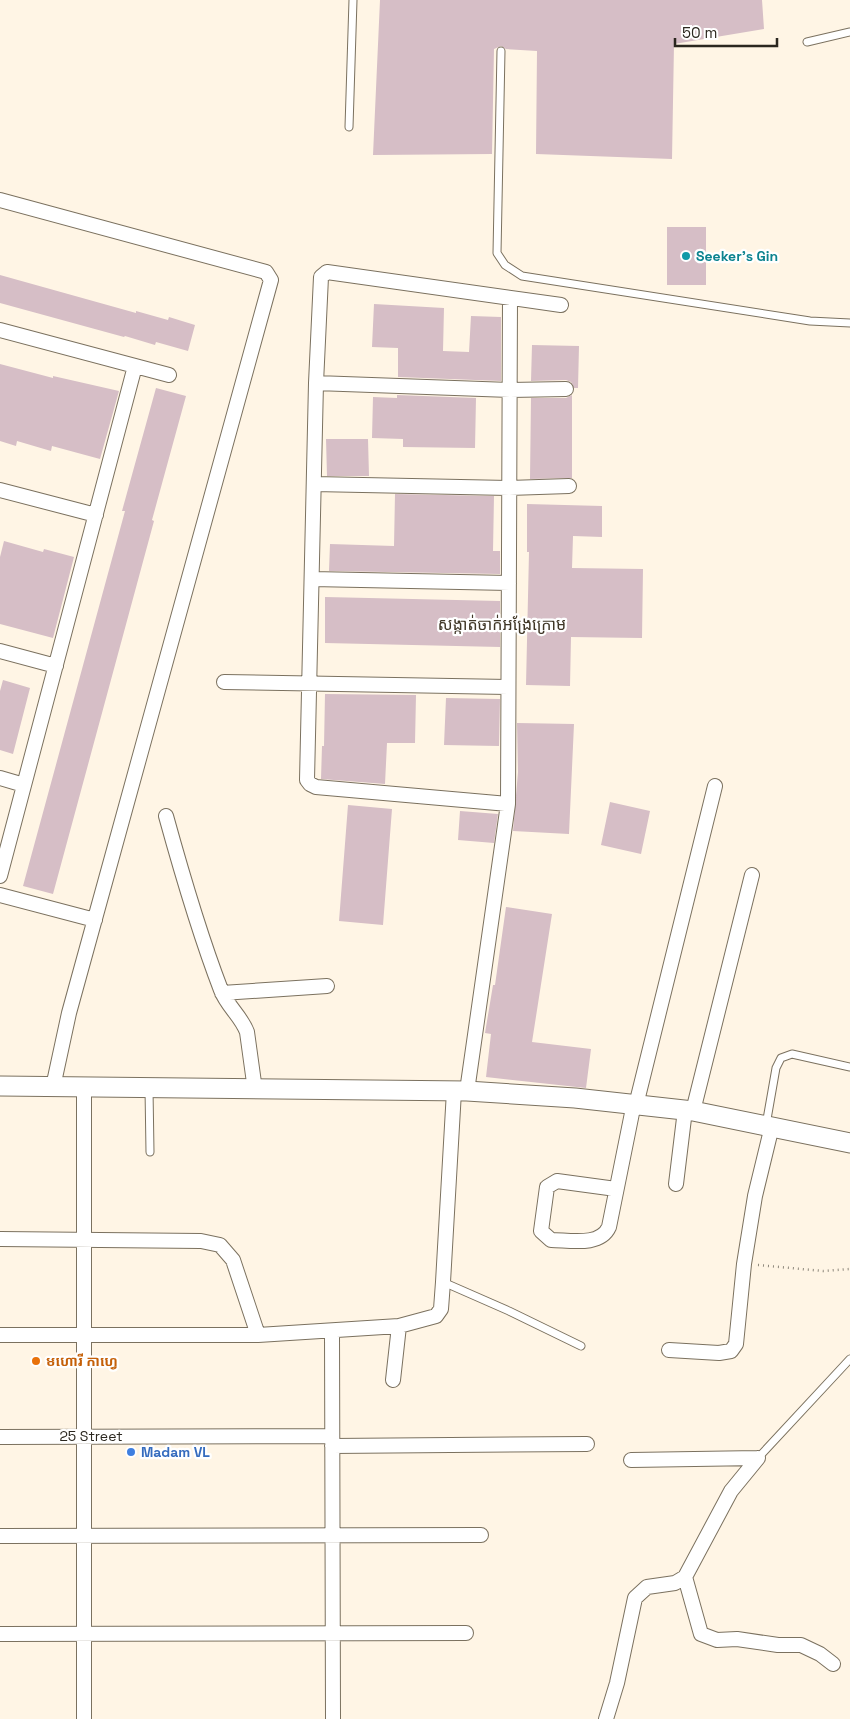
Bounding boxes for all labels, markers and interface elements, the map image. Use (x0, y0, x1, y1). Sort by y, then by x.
scale bar (675, 15, 778, 47)
text: 50 m (682, 23, 717, 42)
place label: Seeker's Gin (696, 247, 778, 265)
marker: Seeker's Gin (680, 250, 692, 262)
district label: សង្កាត់ចាក់អង្រែក្រោម (438, 614, 566, 635)
place label: មហោរី កាហ្វេ (46, 1352, 118, 1370)
marker: មហោរី កាហ្វេ (30, 1355, 42, 1367)
street label: 25 Street (59, 1427, 123, 1445)
place label: Madam VL (141, 1443, 210, 1461)
marker: Madam VL (125, 1446, 137, 1458)

